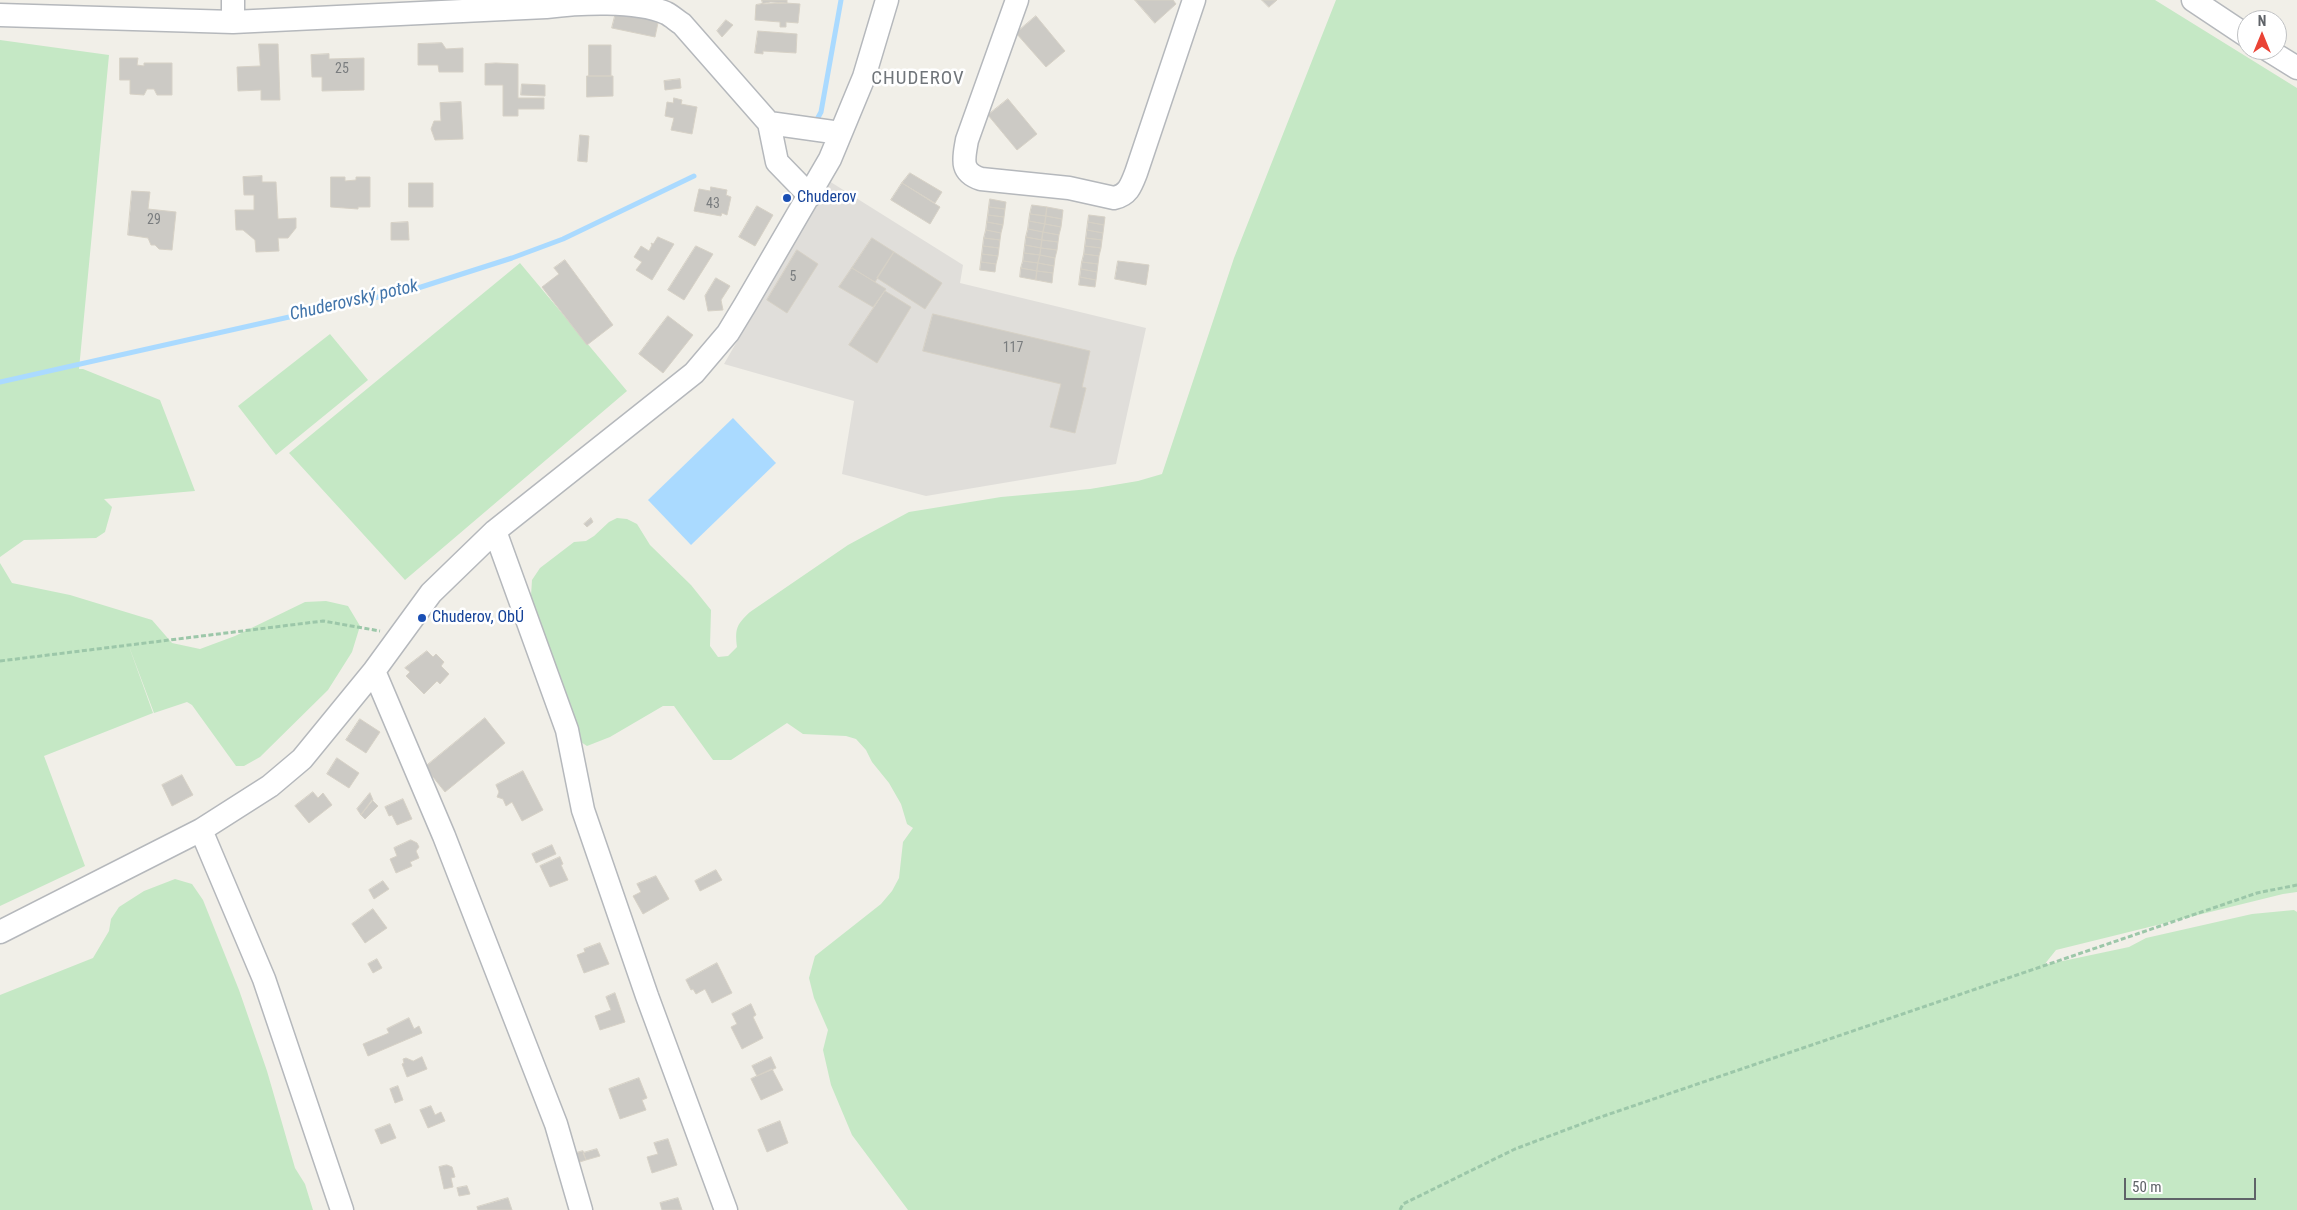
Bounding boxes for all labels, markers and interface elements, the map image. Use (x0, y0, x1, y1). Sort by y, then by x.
north arrow (2237, 10, 2287, 60)
text: N (2258, 13, 2266, 29)
house number: 25 (335, 61, 349, 77)
district label: CHUDEROV (870, 68, 966, 90)
place label: Chuderov (797, 188, 856, 208)
marker: Chuderov (781, 192, 793, 204)
house number: 43 (706, 196, 720, 212)
house number: 29 (147, 212, 161, 228)
house number: 5 (790, 269, 796, 285)
water label: Chuderovský potok (288, 276, 420, 326)
house number: 117 (1003, 340, 1023, 356)
place label: Chuderov, ObÚ (432, 608, 524, 628)
marker: Chuderov, ObÚ (416, 612, 428, 624)
scale bar (2127, 1168, 2260, 1200)
text: 50 m (2132, 1178, 2162, 1196)

